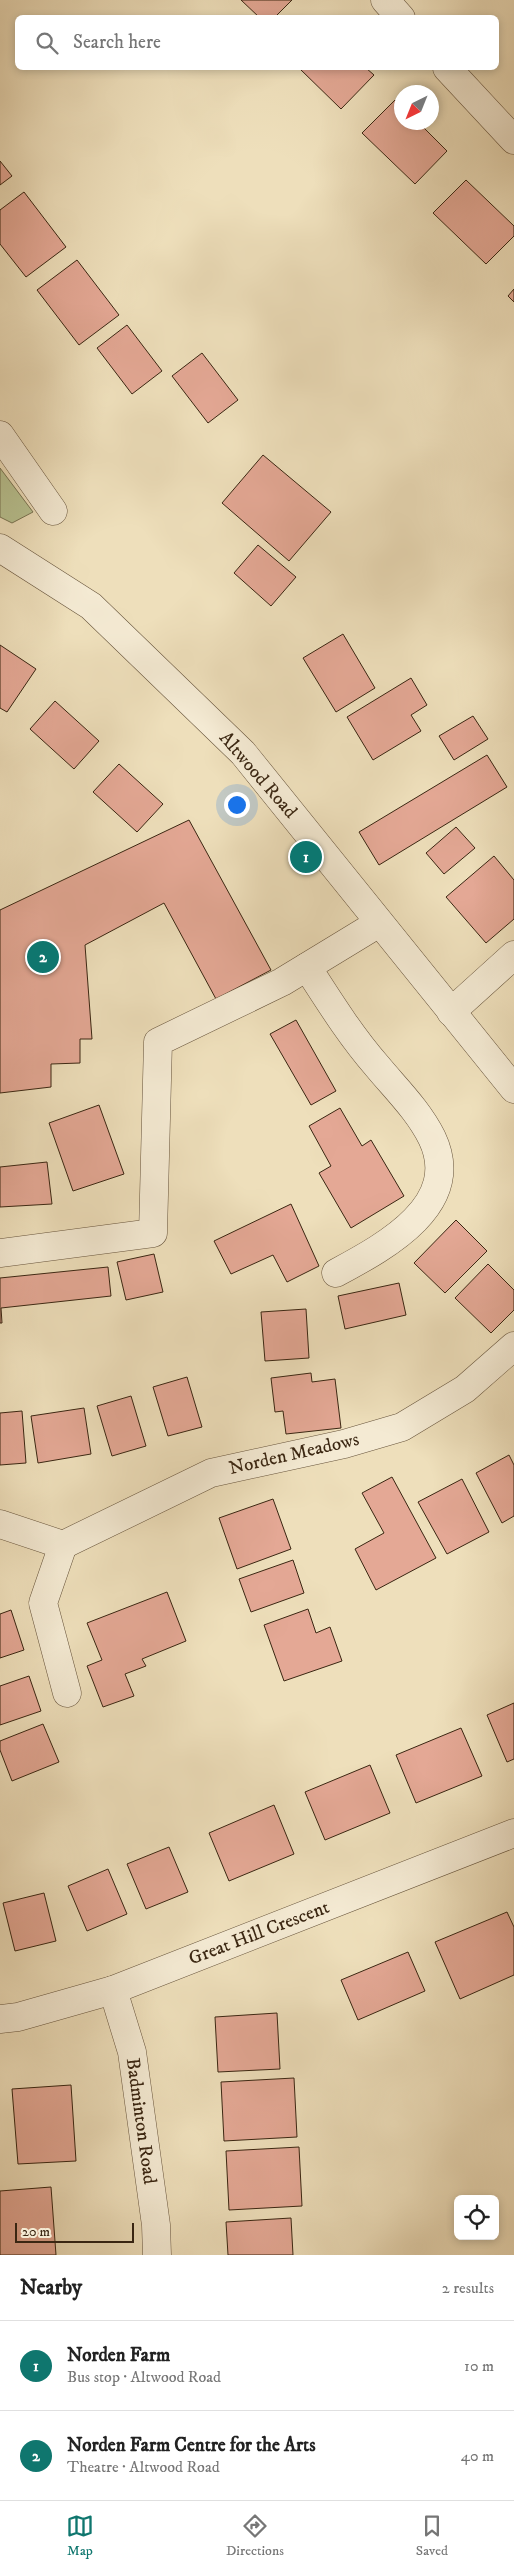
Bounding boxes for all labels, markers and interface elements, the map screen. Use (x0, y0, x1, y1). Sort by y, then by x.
search box (15, 15, 499, 70)
icon: search (33, 29, 61, 57)
text: Search here (73, 31, 161, 54)
north arrow (394, 85, 439, 130)
street label: Altwood Road (214, 727, 302, 823)
your location (224, 792, 250, 818)
pin: 1 (290, 838, 322, 876)
pin: 2 (27, 938, 59, 976)
street label: Norden Meadows (227, 1428, 361, 1480)
street label: Great Hill Crescent (186, 1896, 332, 1970)
street label: Badminton Road (121, 2056, 161, 2186)
map controls (454, 2195, 499, 2240)
button: locate (454, 2195, 499, 2240)
scale bar (15, 2220, 134, 2243)
text: 20 m (22, 2223, 50, 2241)
text: Nearby (20, 2275, 82, 2301)
text: 2 results (442, 2278, 494, 2298)
text: Norden Farm (67, 2344, 170, 2367)
text: 1 (33, 2356, 39, 2376)
text: 10 m (464, 2356, 494, 2376)
text: Bus stop · Altwood Road (67, 2367, 221, 2387)
text: Norden Farm Centre for the Arts (67, 2434, 316, 2457)
text: 2 (32, 2446, 40, 2466)
text: 40 m (461, 2446, 494, 2466)
text: Theatre · Altwood Road (67, 2457, 220, 2477)
tab: Map (66, 2512, 94, 2560)
tab: Directions (226, 2512, 284, 2560)
tab: Saved (416, 2512, 448, 2560)

